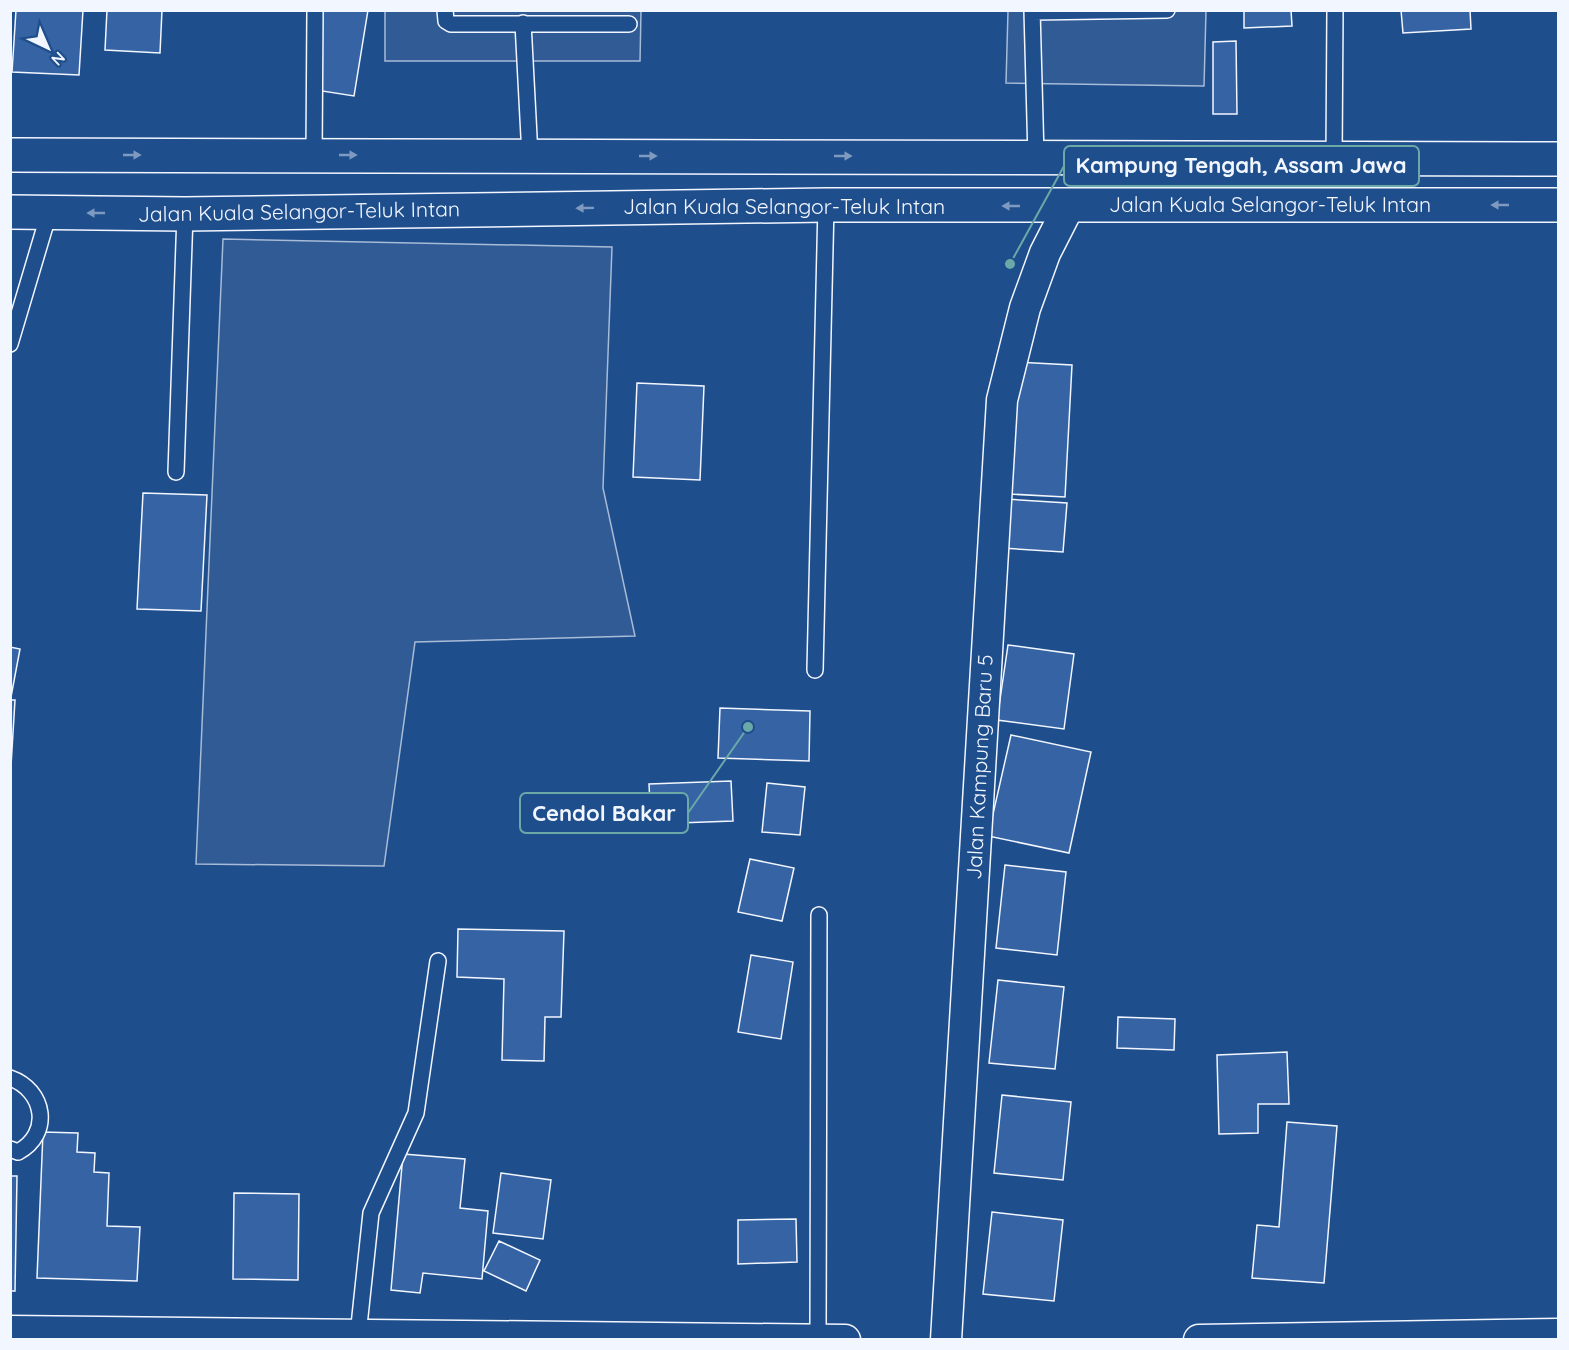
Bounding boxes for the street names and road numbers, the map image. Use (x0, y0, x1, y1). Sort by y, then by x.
street label: Jalan Kuala Selangor-Teluk Intan (1109, 191, 1431, 217)
street label: Jalan Kuala Selangor-Teluk Intan (623, 193, 945, 219)
street label: Jalan Kuala Selangor-Teluk Intan (138, 195, 460, 227)
street label: Jalan Kampung Baru 5 (960, 654, 998, 880)

